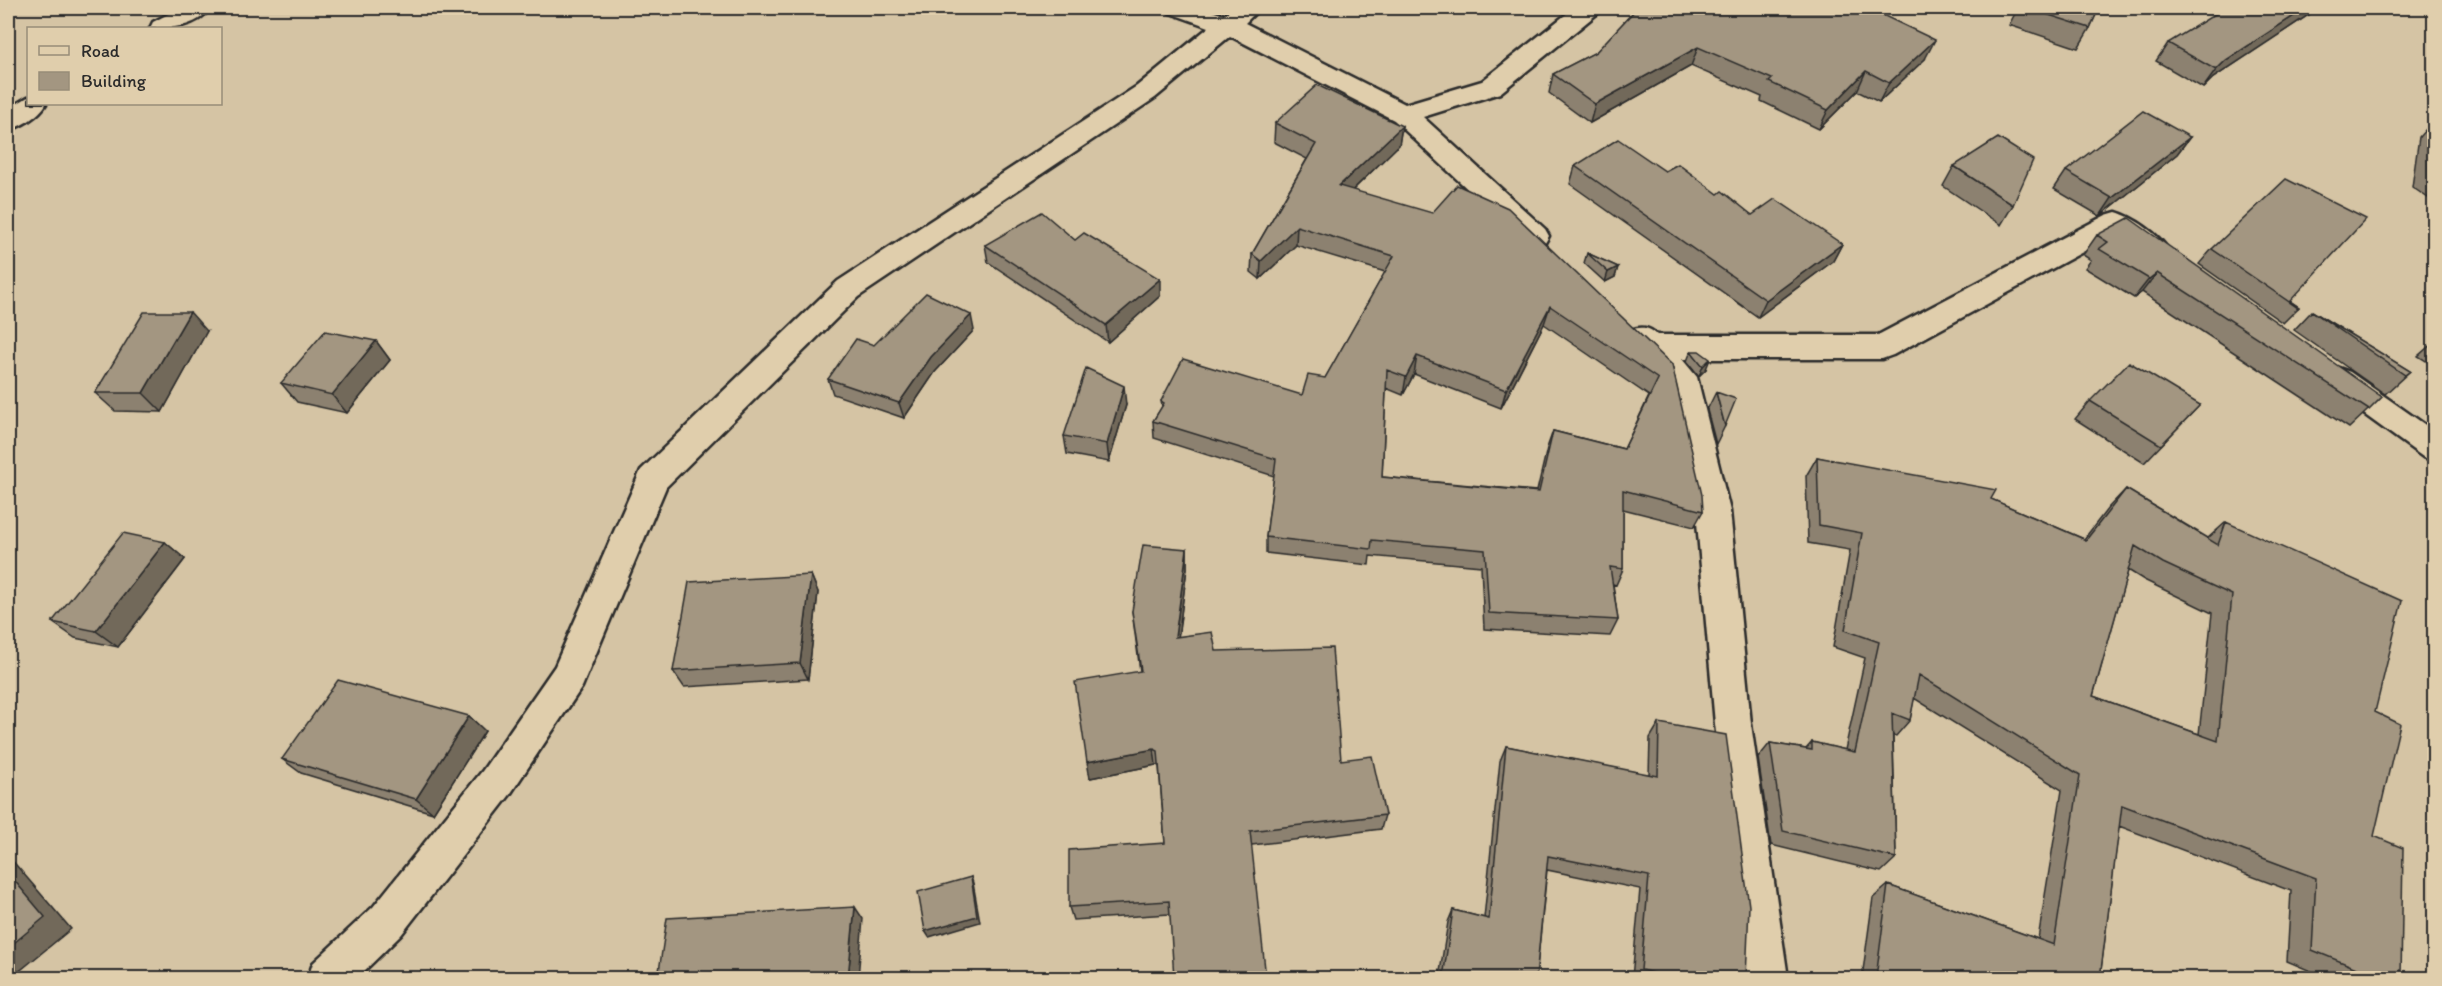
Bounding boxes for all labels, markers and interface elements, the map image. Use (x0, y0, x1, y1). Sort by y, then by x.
legend (27, 27, 222, 105)
text: Road (81, 40, 120, 62)
text: Building (81, 70, 147, 92)

